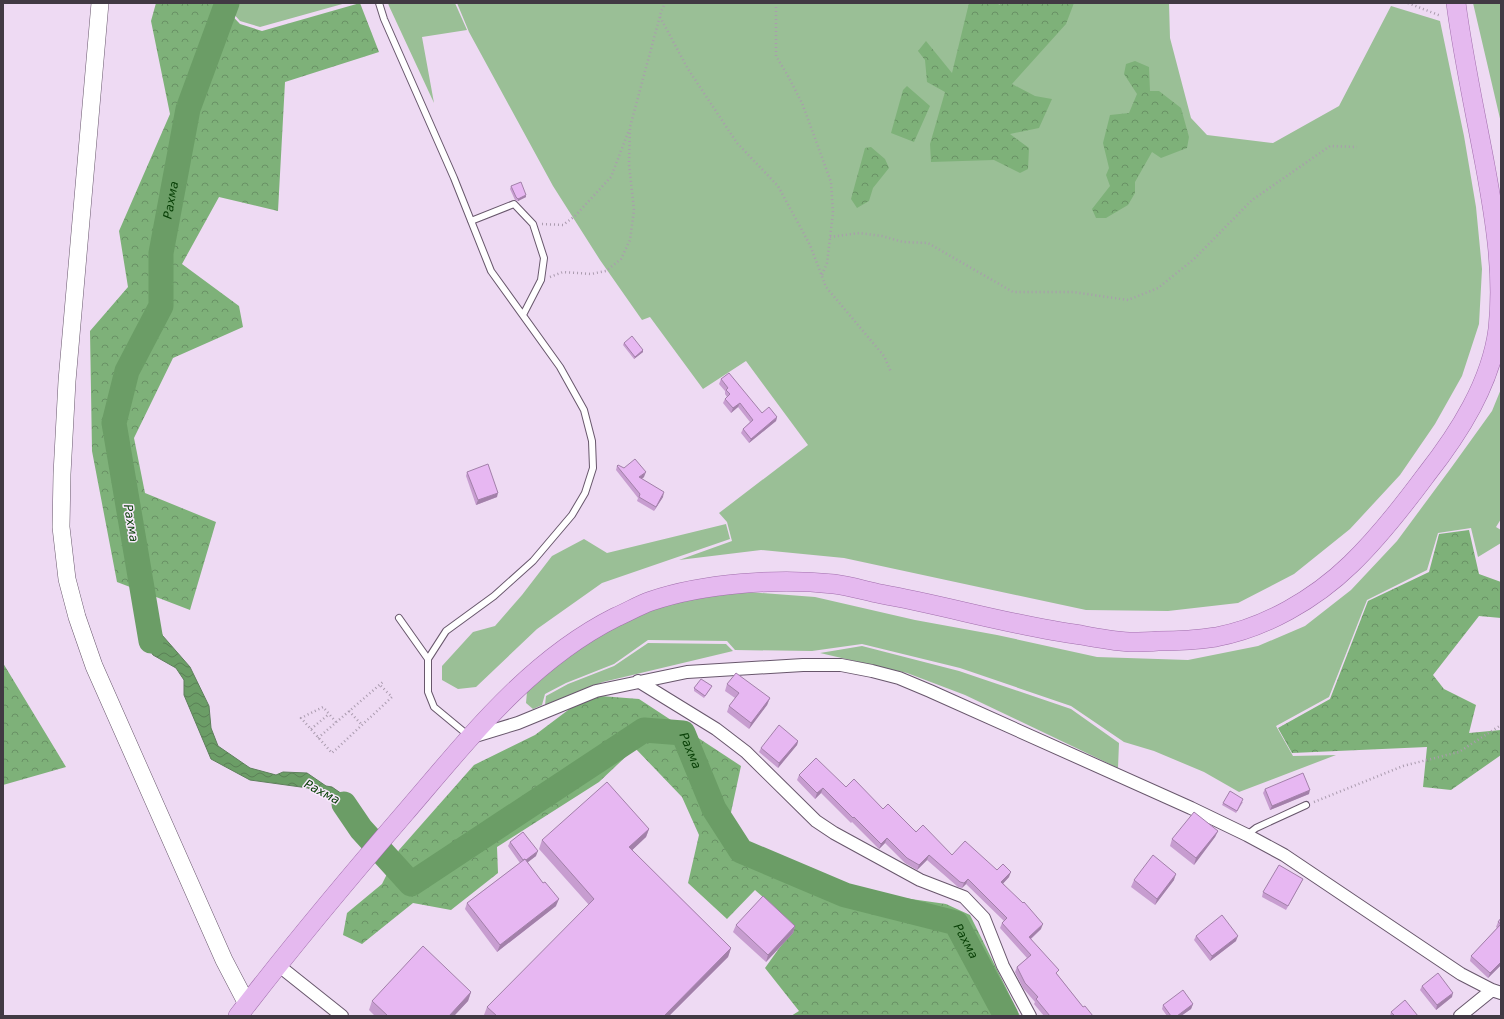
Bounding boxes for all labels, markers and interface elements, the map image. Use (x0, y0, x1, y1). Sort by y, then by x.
water label: Рахма (161, 180, 181, 220)
water label: Рахма (121, 503, 141, 543)
water label: Рахма (677, 730, 704, 771)
water label: Рахма (302, 777, 342, 807)
water label: Рахма (951, 921, 981, 961)

